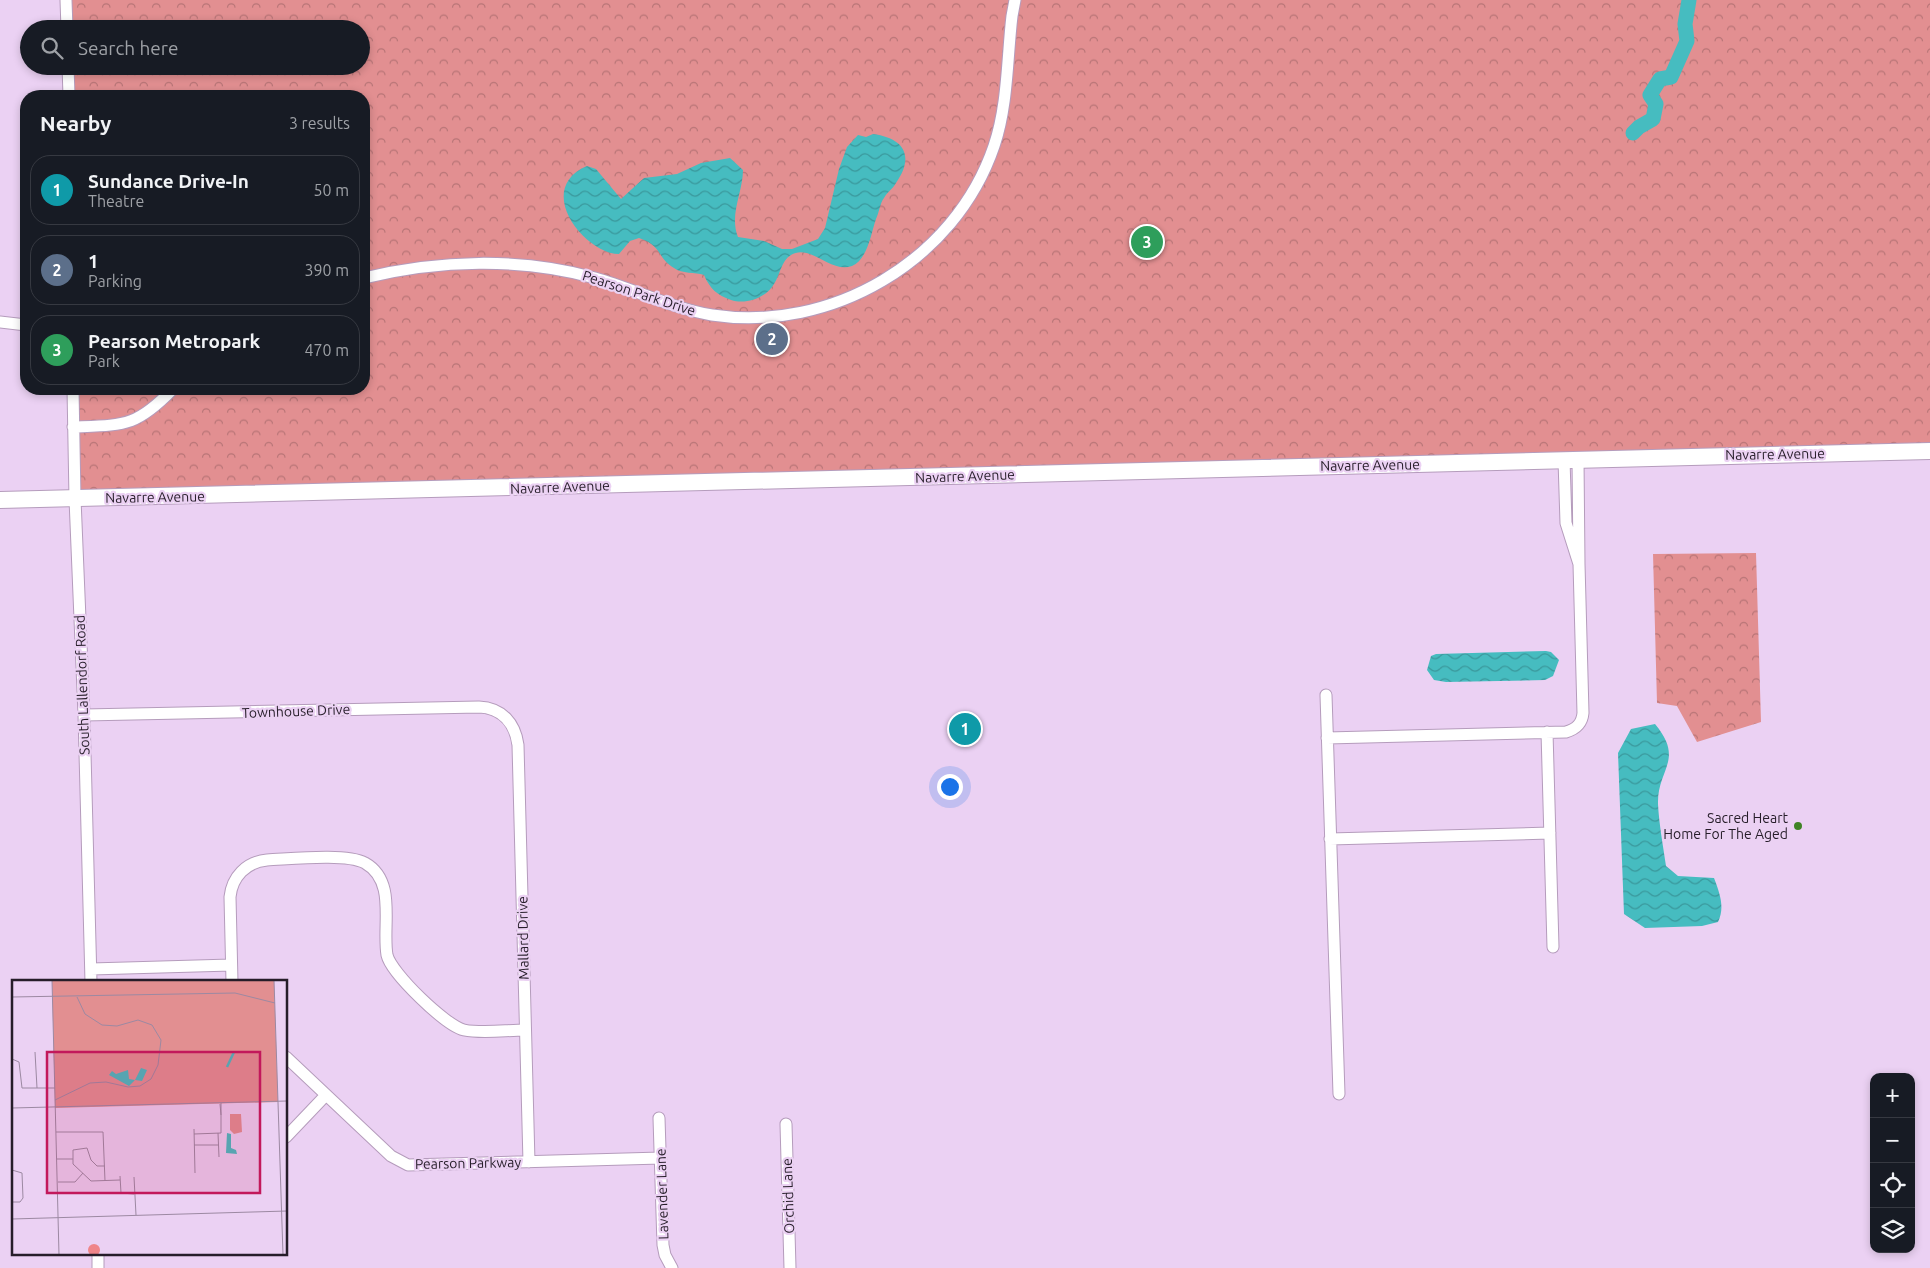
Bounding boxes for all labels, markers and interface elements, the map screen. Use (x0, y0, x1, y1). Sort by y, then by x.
search box (20, 20, 370, 75)
icon: search (38, 34, 66, 62)
text: Search here (78, 37, 178, 59)
text: Nearby (40, 111, 111, 135)
text: 3 results (289, 114, 350, 132)
text: Sundance Drive-In (88, 170, 249, 192)
text: 1 (52, 181, 62, 199)
text: 50 m (313, 181, 349, 199)
text: Theatre (88, 192, 144, 210)
pin: 3 (1131, 223, 1163, 261)
text: 1 (88, 250, 99, 272)
text: 2 (52, 261, 62, 279)
text: 390 m (304, 261, 349, 279)
street label: Pearson Park Drive (580, 267, 698, 319)
text: Parking (88, 272, 142, 290)
pin: 2 (756, 320, 788, 358)
text: Pearson Metropark (88, 330, 260, 352)
text: 3 (52, 341, 62, 359)
text: 470 m (304, 341, 349, 359)
text: Park (88, 352, 120, 370)
street label: Navarre Avenue (1725, 445, 1825, 463)
street label: Navarre Avenue (1320, 456, 1420, 474)
street label: Navarre Avenue (915, 466, 1015, 486)
street label: Navarre Avenue (510, 477, 610, 497)
street label: Navarre Avenue (105, 488, 205, 506)
street label: South Lallendorf Road (72, 615, 92, 755)
street label: Townhouse Drive (242, 701, 350, 721)
pin: 1 (949, 710, 981, 748)
your location (937, 774, 963, 800)
place label: Sacred Heart Home For The Aged (1663, 810, 1788, 842)
marker: Sacred Heart Home For The Aged (1792, 820, 1804, 832)
street label: Mallard Drive (514, 896, 532, 980)
inset map (12, 980, 288, 1256)
map controls (1870, 1073, 1915, 1253)
button: + (1870, 1073, 1915, 1118)
button: − (1870, 1118, 1915, 1163)
street label: Lavender Lane (652, 1148, 672, 1240)
street label: Pearson Parkway (415, 1154, 522, 1172)
street label: Orchid Lane (779, 1158, 797, 1234)
button: locate (1870, 1163, 1915, 1208)
button: layers (1870, 1208, 1915, 1253)

